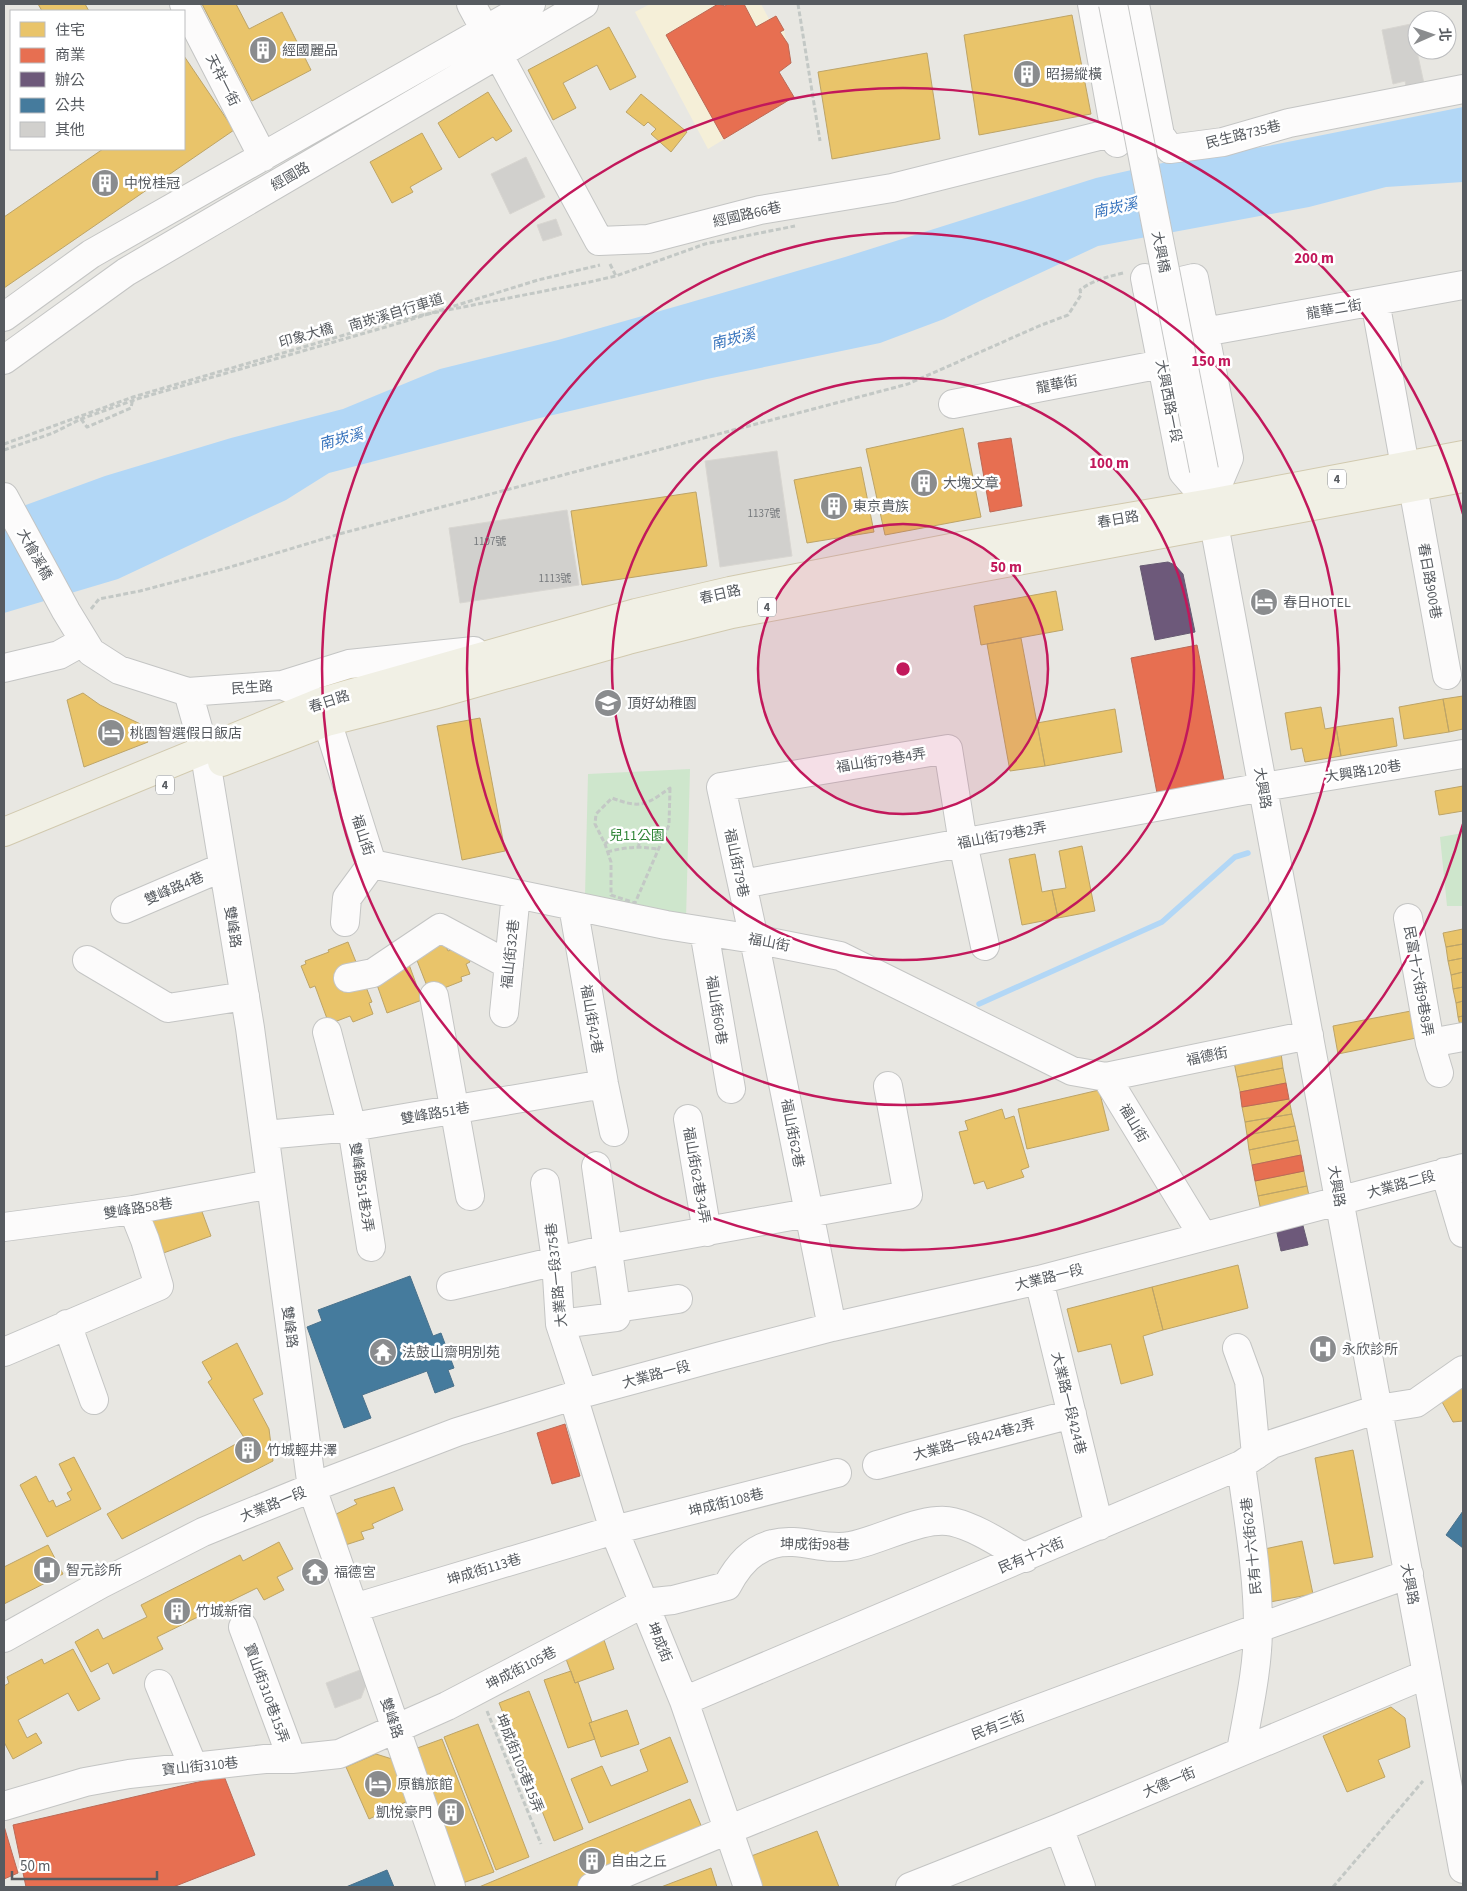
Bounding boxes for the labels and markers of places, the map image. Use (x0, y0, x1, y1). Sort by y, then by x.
building icon: 經國麗品 (248, 35, 278, 65)
place label: 經國麗品 (282, 41, 338, 61)
building icon: 昭揚縱橫 (1012, 59, 1042, 89)
place label: 昭揚縱橫 (1046, 65, 1102, 85)
building icon: 中悅桂冠 (90, 168, 120, 198)
place label: 中悅桂冠 (124, 174, 180, 194)
building icon: 大塊文章 (909, 468, 939, 498)
place label: 大塊文章 (943, 474, 999, 494)
building icon: 東京貴族 (819, 491, 849, 521)
place label: 東京貴族 (853, 497, 909, 517)
hotel icon: 春日HOTEL (1249, 587, 1279, 617)
place label: 春日HOTEL (1283, 593, 1351, 613)
centre of rings (894, 660, 912, 678)
school or university icon: 頂好幼稚園 (593, 688, 623, 718)
place label: 頂好幼稚園 (627, 694, 697, 714)
hotel icon: 桃園智選假日飯店 (96, 718, 126, 748)
place label: 桃園智選假日飯店 (130, 724, 242, 744)
hospital icon: 永欣診所 (1308, 1334, 1338, 1364)
temple icon: 法鼓山齋明別苑 (368, 1337, 398, 1367)
place label: 永欣診所 (1342, 1340, 1398, 1360)
place label: 法鼓山齋明別苑 (402, 1343, 500, 1363)
building icon: 竹城輕井澤 (233, 1435, 263, 1465)
place label: 竹城輕井澤 (267, 1441, 337, 1461)
hospital icon: 智元診所 (32, 1555, 62, 1585)
temple icon: 福德宮 (300, 1557, 330, 1587)
place label: 智元診所 (66, 1561, 122, 1581)
place label: 福德宮 (334, 1563, 376, 1583)
building icon: 竹城新宿 (162, 1596, 192, 1626)
place label: 竹城新宿 (196, 1602, 252, 1622)
hotel icon: 原鶴旅館 (363, 1769, 393, 1799)
place label: 原鶴旅館 (397, 1775, 453, 1795)
building icon: 凱悅豪門 (436, 1797, 466, 1827)
place label: 凱悅豪門 (376, 1803, 432, 1823)
building icon: 自由之丘 (577, 1846, 607, 1876)
place label: 自由之丘 (611, 1852, 667, 1872)

